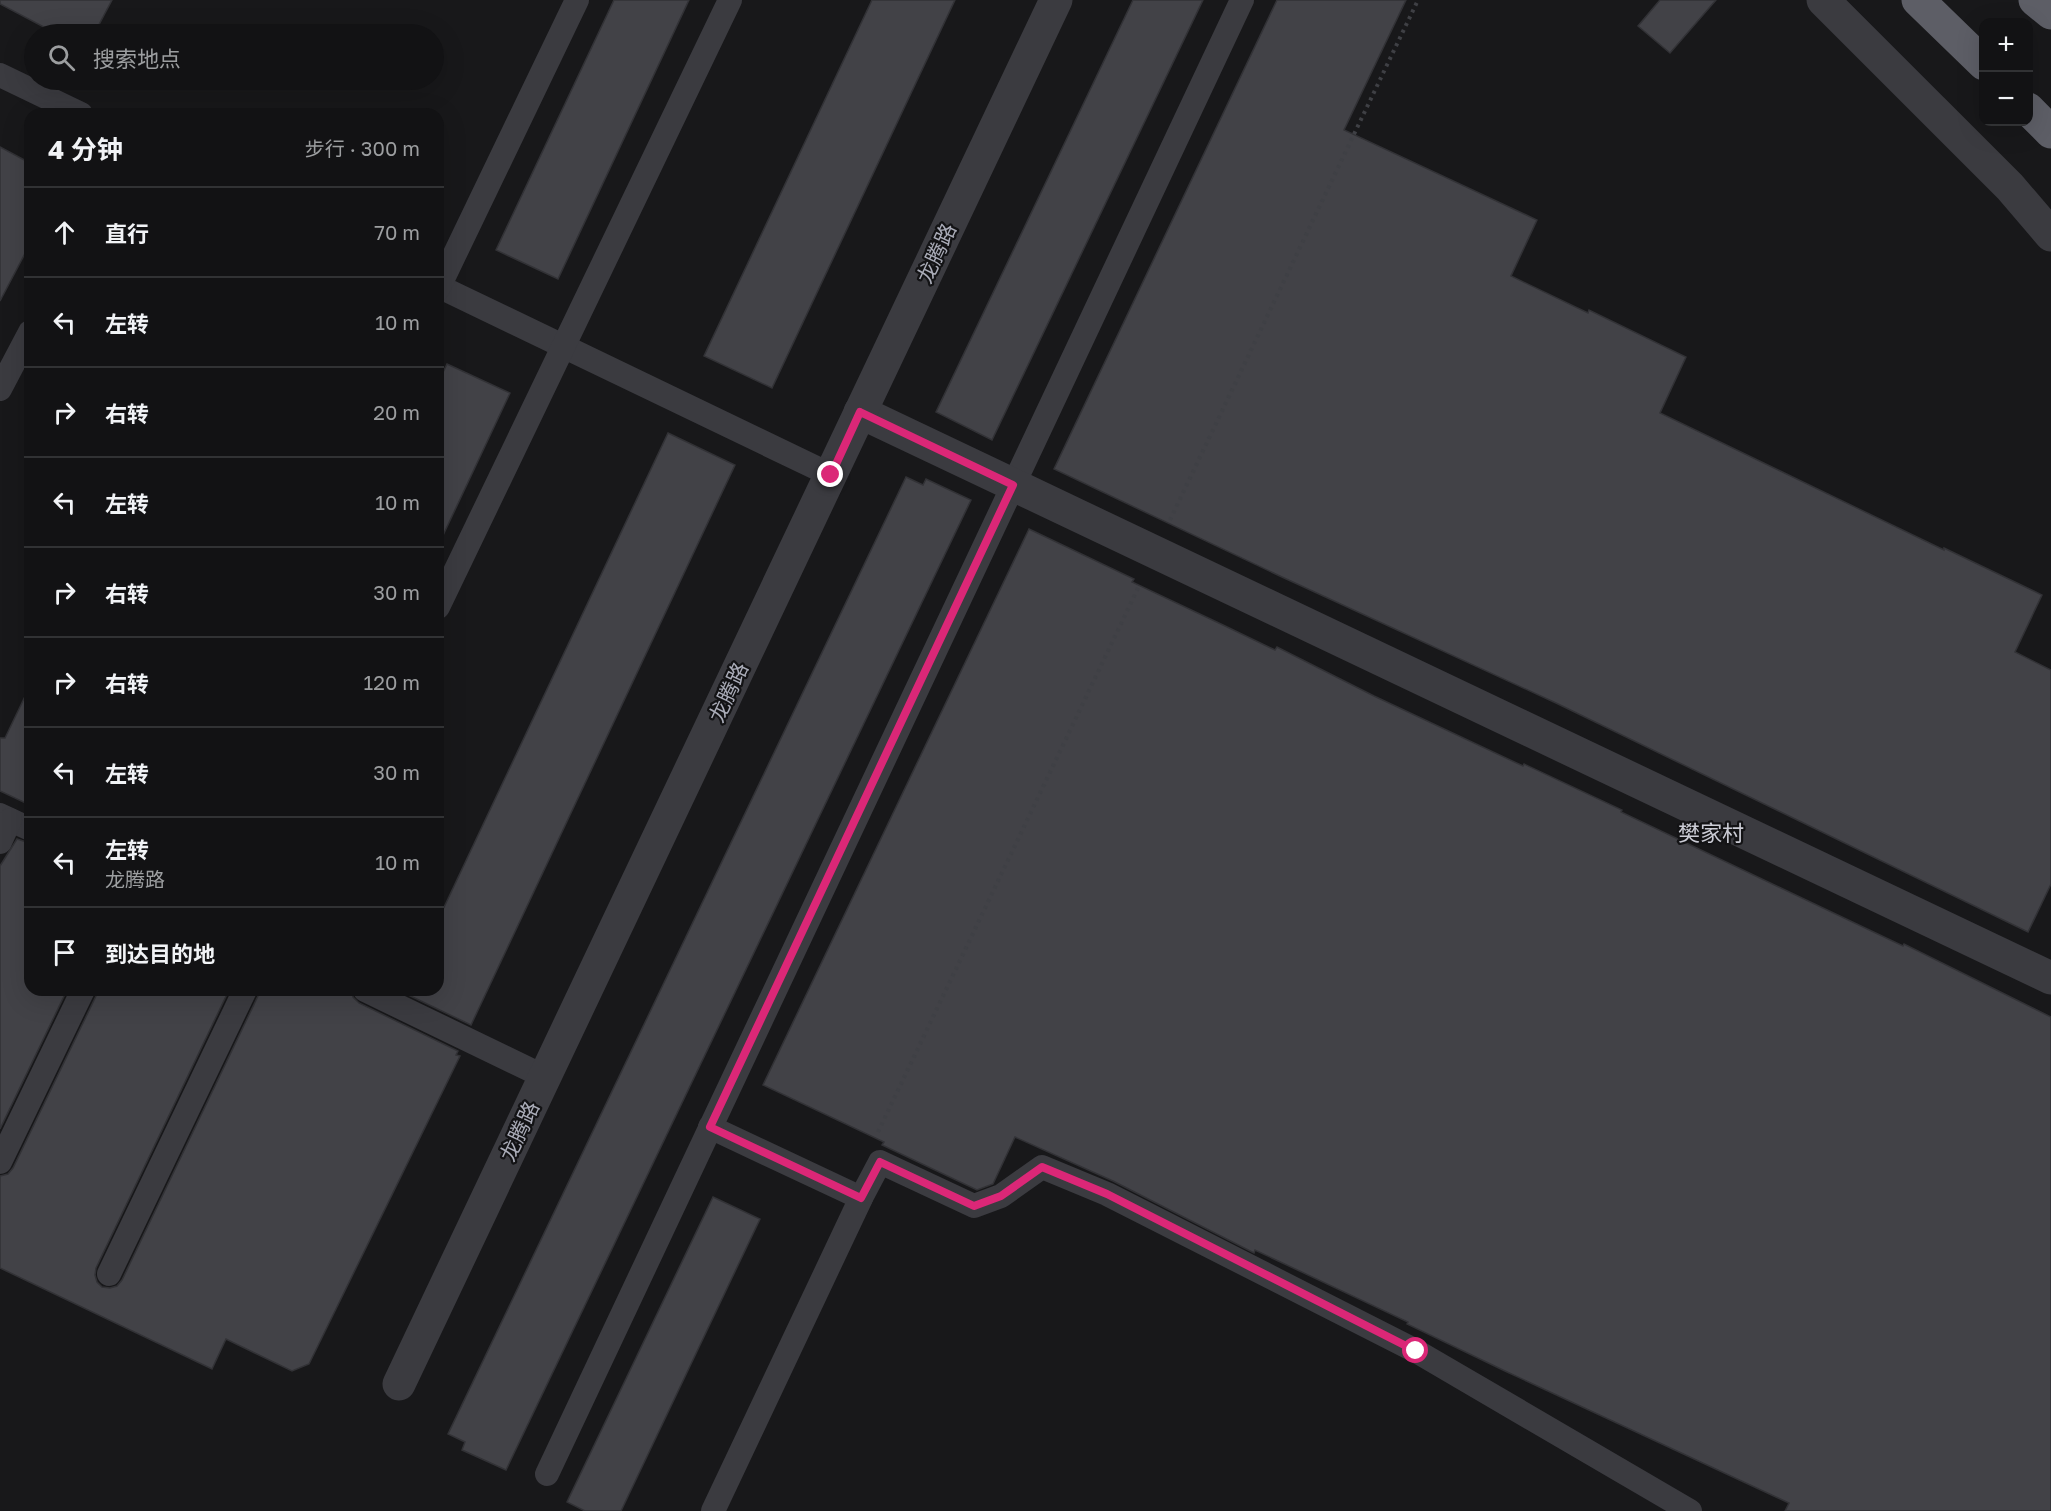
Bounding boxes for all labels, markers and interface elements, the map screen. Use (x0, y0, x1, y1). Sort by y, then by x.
map controls (1979, 18, 2033, 126)
button: + (1979, 18, 2033, 72)
search box (24, 24, 444, 90)
icon: search (45, 41, 78, 74)
text: 搜索地点 (93, 45, 181, 72)
button: − (1979, 72, 2033, 126)
text: 4 分钟 (48, 134, 123, 165)
text: 步行 · 300 m (305, 136, 420, 160)
icon: ahead (48, 216, 81, 249)
street label: 龙腾路 (911, 219, 961, 287)
text: 直行 (105, 220, 149, 247)
text: 70 m (374, 220, 420, 244)
icon: left (48, 306, 81, 339)
text: 左转 (105, 310, 149, 337)
text: 10 m (375, 310, 420, 334)
icon: right (48, 396, 81, 429)
text: 右转 (105, 400, 149, 427)
text: 20 m (373, 400, 420, 424)
route end (817, 461, 843, 487)
icon: left (48, 486, 81, 519)
text: 左转 (105, 490, 149, 517)
text: 10 m (375, 490, 420, 514)
icon: right (48, 576, 81, 609)
text: 右转 (105, 580, 149, 607)
text: 30 m (373, 580, 420, 604)
street label: 龙腾路 (703, 658, 753, 726)
icon: right (48, 666, 81, 699)
text: 右转 (105, 670, 149, 697)
text: 120 m (364, 670, 420, 694)
icon: left (48, 756, 81, 789)
text: 左转 (105, 760, 149, 787)
text: 30 m (373, 760, 420, 784)
district label: 樊家村 (1678, 819, 1744, 846)
text: 左转 (105, 836, 149, 863)
icon: left (48, 846, 81, 879)
text: 10 m (375, 850, 420, 874)
text: 龙腾路 (105, 867, 165, 891)
icon: arrive (48, 936, 81, 969)
text: 到达目的地 (105, 940, 215, 967)
street label: 龙腾路 (494, 1097, 544, 1165)
route start (1402, 1337, 1428, 1363)

